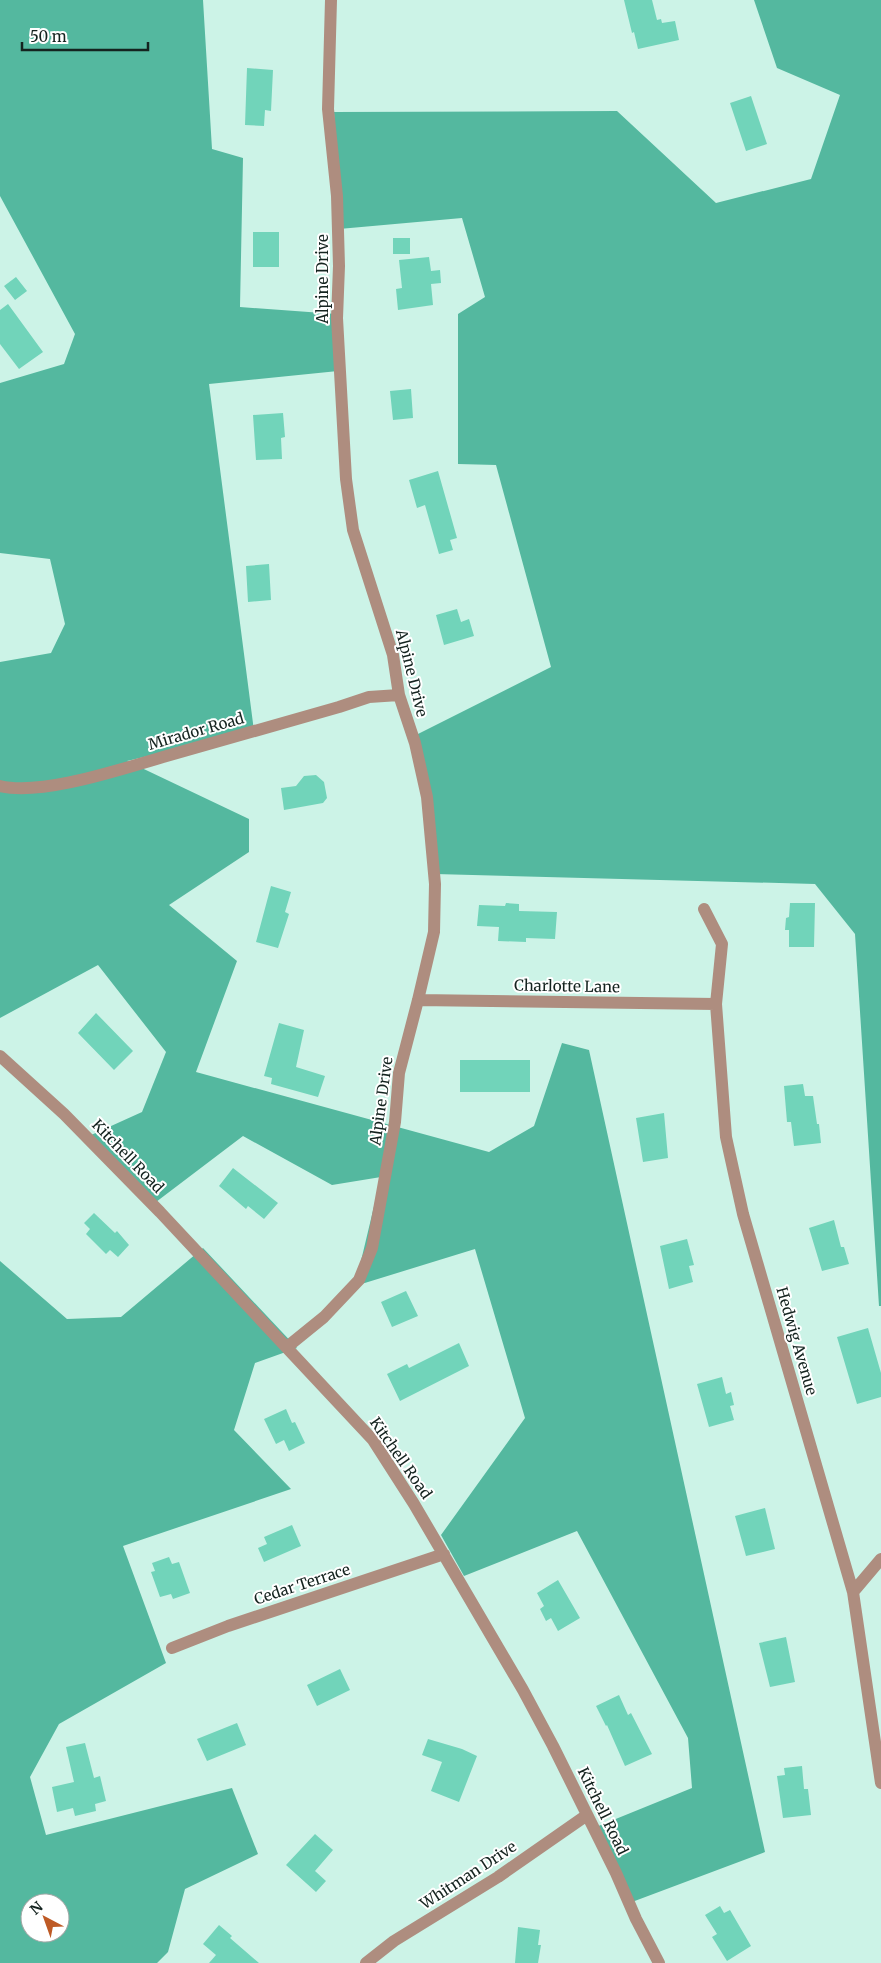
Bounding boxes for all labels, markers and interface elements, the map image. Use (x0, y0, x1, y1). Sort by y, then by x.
scale bar (22, 20, 149, 52)
text: 50 m (30, 27, 67, 46)
street label: Alpine Drive (313, 234, 332, 325)
street label: Alpine Drive (392, 626, 432, 719)
street label: Mirador Road (146, 708, 246, 754)
street label: Charlotte Lane (514, 976, 620, 996)
street label: Alpine Drive (365, 1055, 397, 1148)
street label: Kitchell Road (88, 1115, 168, 1197)
street label: Hedwig Avenue (772, 1285, 822, 1397)
street label: Kitchell Road (366, 1414, 436, 1502)
street label: Cedar Terrace (252, 1560, 353, 1608)
street label: Kitchell Road (574, 1764, 632, 1858)
street label: Whitman Drive (415, 1837, 520, 1914)
north arrow (20, 1893, 70, 1943)
text: N (26, 1898, 47, 1919)

